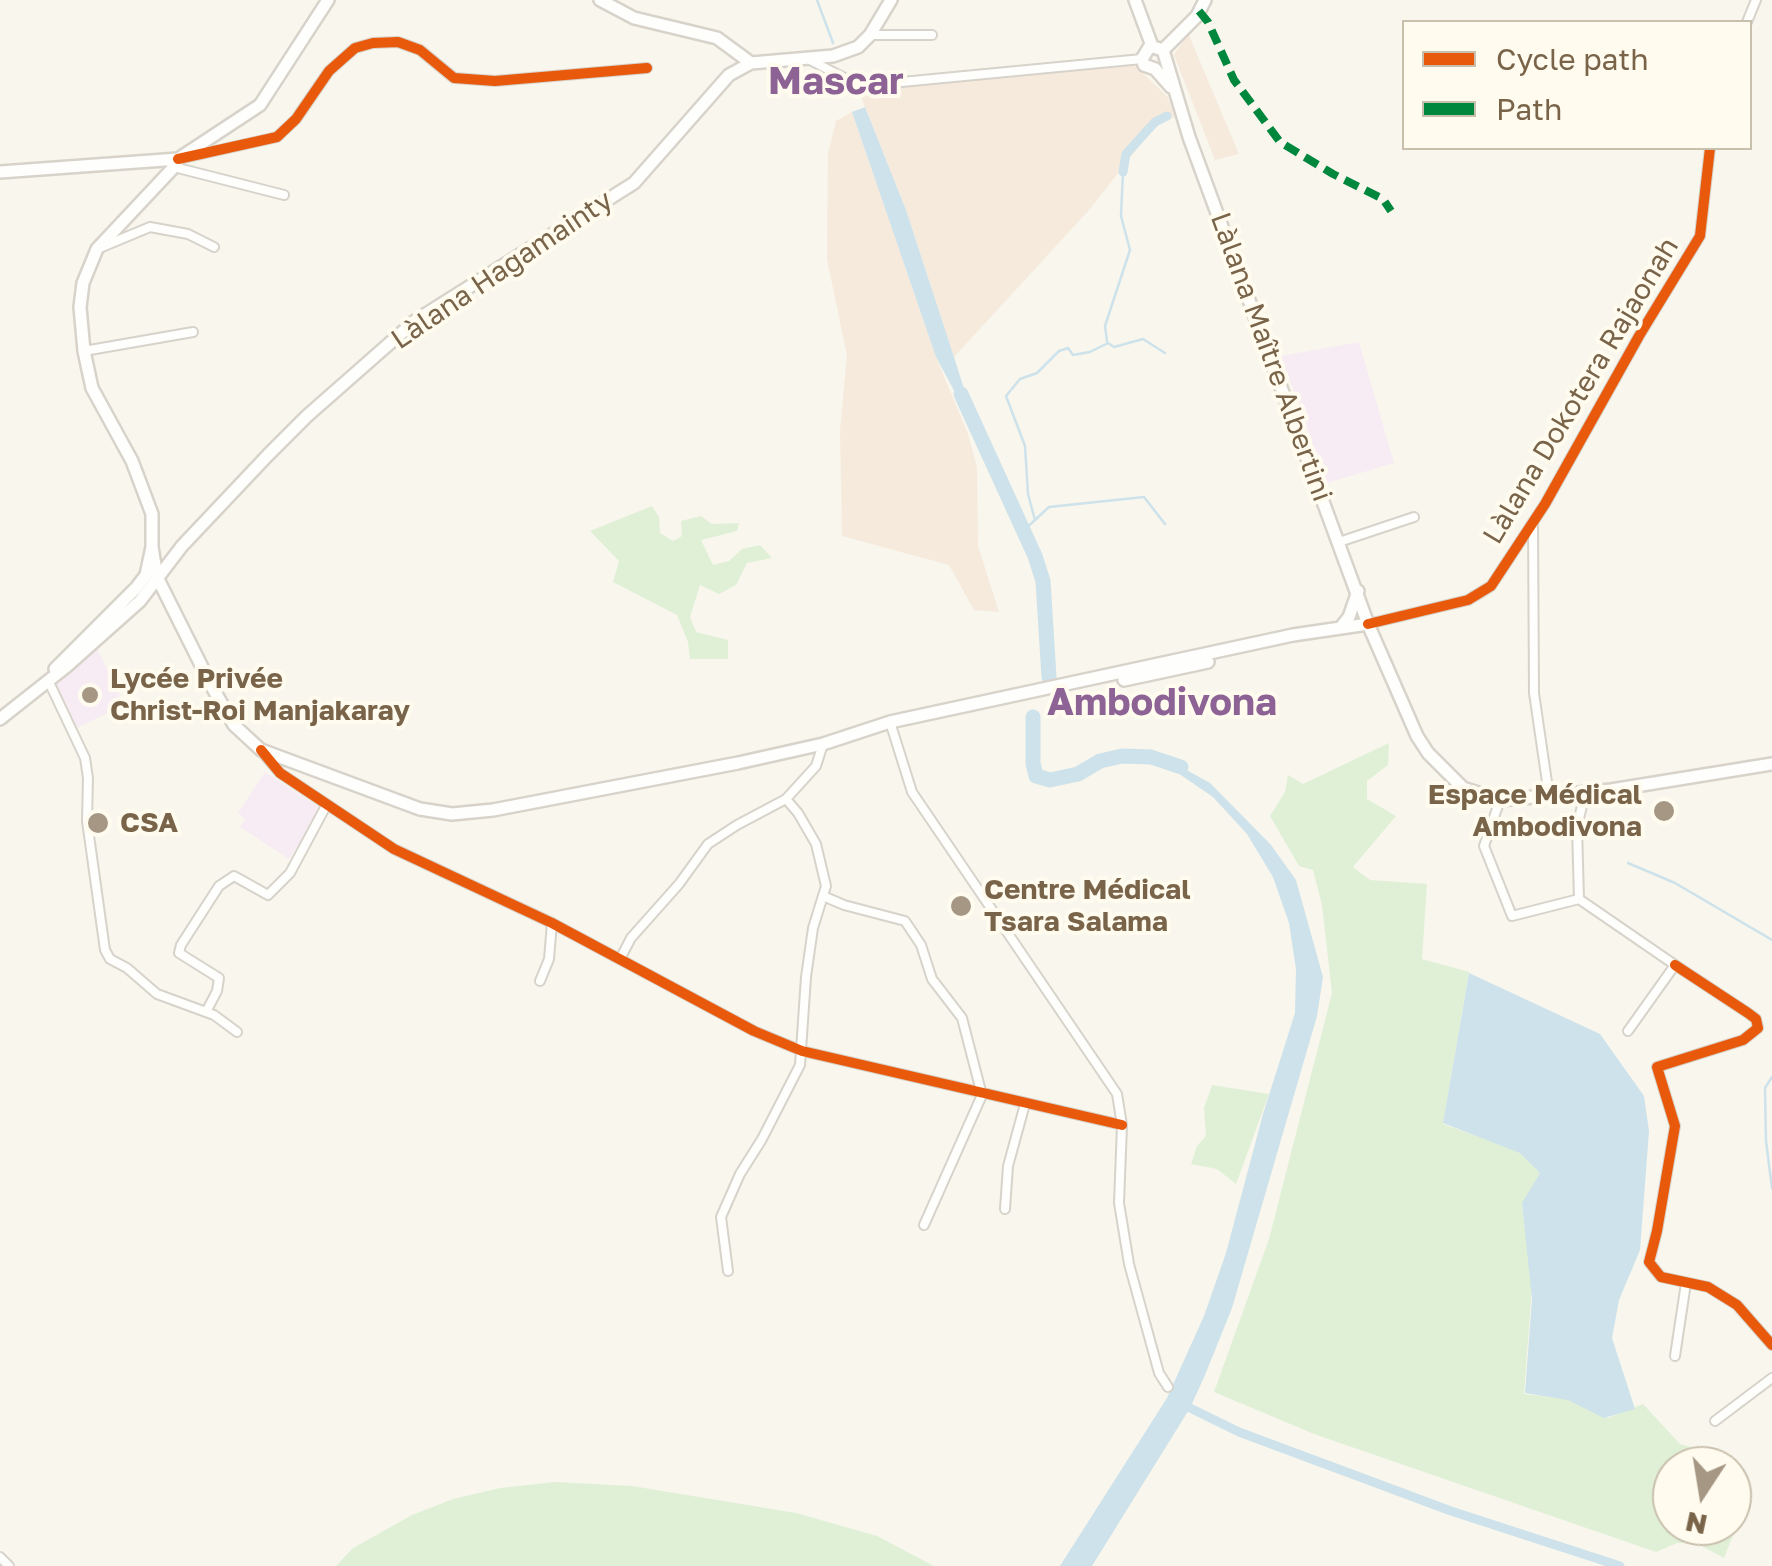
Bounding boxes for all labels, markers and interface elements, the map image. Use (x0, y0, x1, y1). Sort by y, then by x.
legend (1402, 20, 1752, 150)
text: Cycle path (1496, 41, 1649, 77)
district label: Mascar (768, 59, 904, 105)
text: Path (1496, 91, 1562, 127)
street label: Làlana Hagamainty (385, 184, 619, 356)
street label: Làlana Maître Albertini (1203, 208, 1339, 506)
street label: Làlana Dokotera Rajaonah (1476, 232, 1686, 550)
place label: Lycée Privée Christ-Roi Manjakaray (110, 662, 410, 728)
district label: Ambodivona (1047, 680, 1277, 726)
marker: Lycée Privée Christ-Roi Manjakaray (79, 684, 101, 706)
place label: Espace Médical Ambodivona (1428, 778, 1642, 844)
marker: Espace Médical Ambodivona (1651, 798, 1677, 824)
place label: CSA (120, 806, 178, 840)
marker: CSA (85, 810, 111, 836)
place label: Centre Médical Tsara Salama (984, 873, 1191, 939)
marker: Centre Médical Tsara Salama (948, 893, 974, 919)
north arrow (1652, 1446, 1752, 1546)
text: N (1682, 1506, 1710, 1542)

